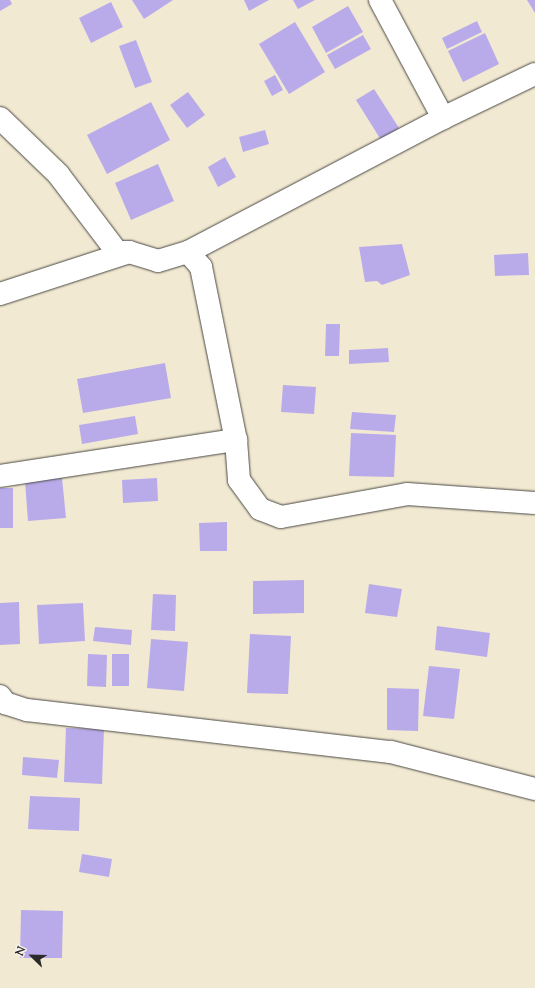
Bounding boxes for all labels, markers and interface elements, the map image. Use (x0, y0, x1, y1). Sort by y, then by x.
north arrow (12, 936, 52, 976)
text: N (12, 944, 30, 958)

